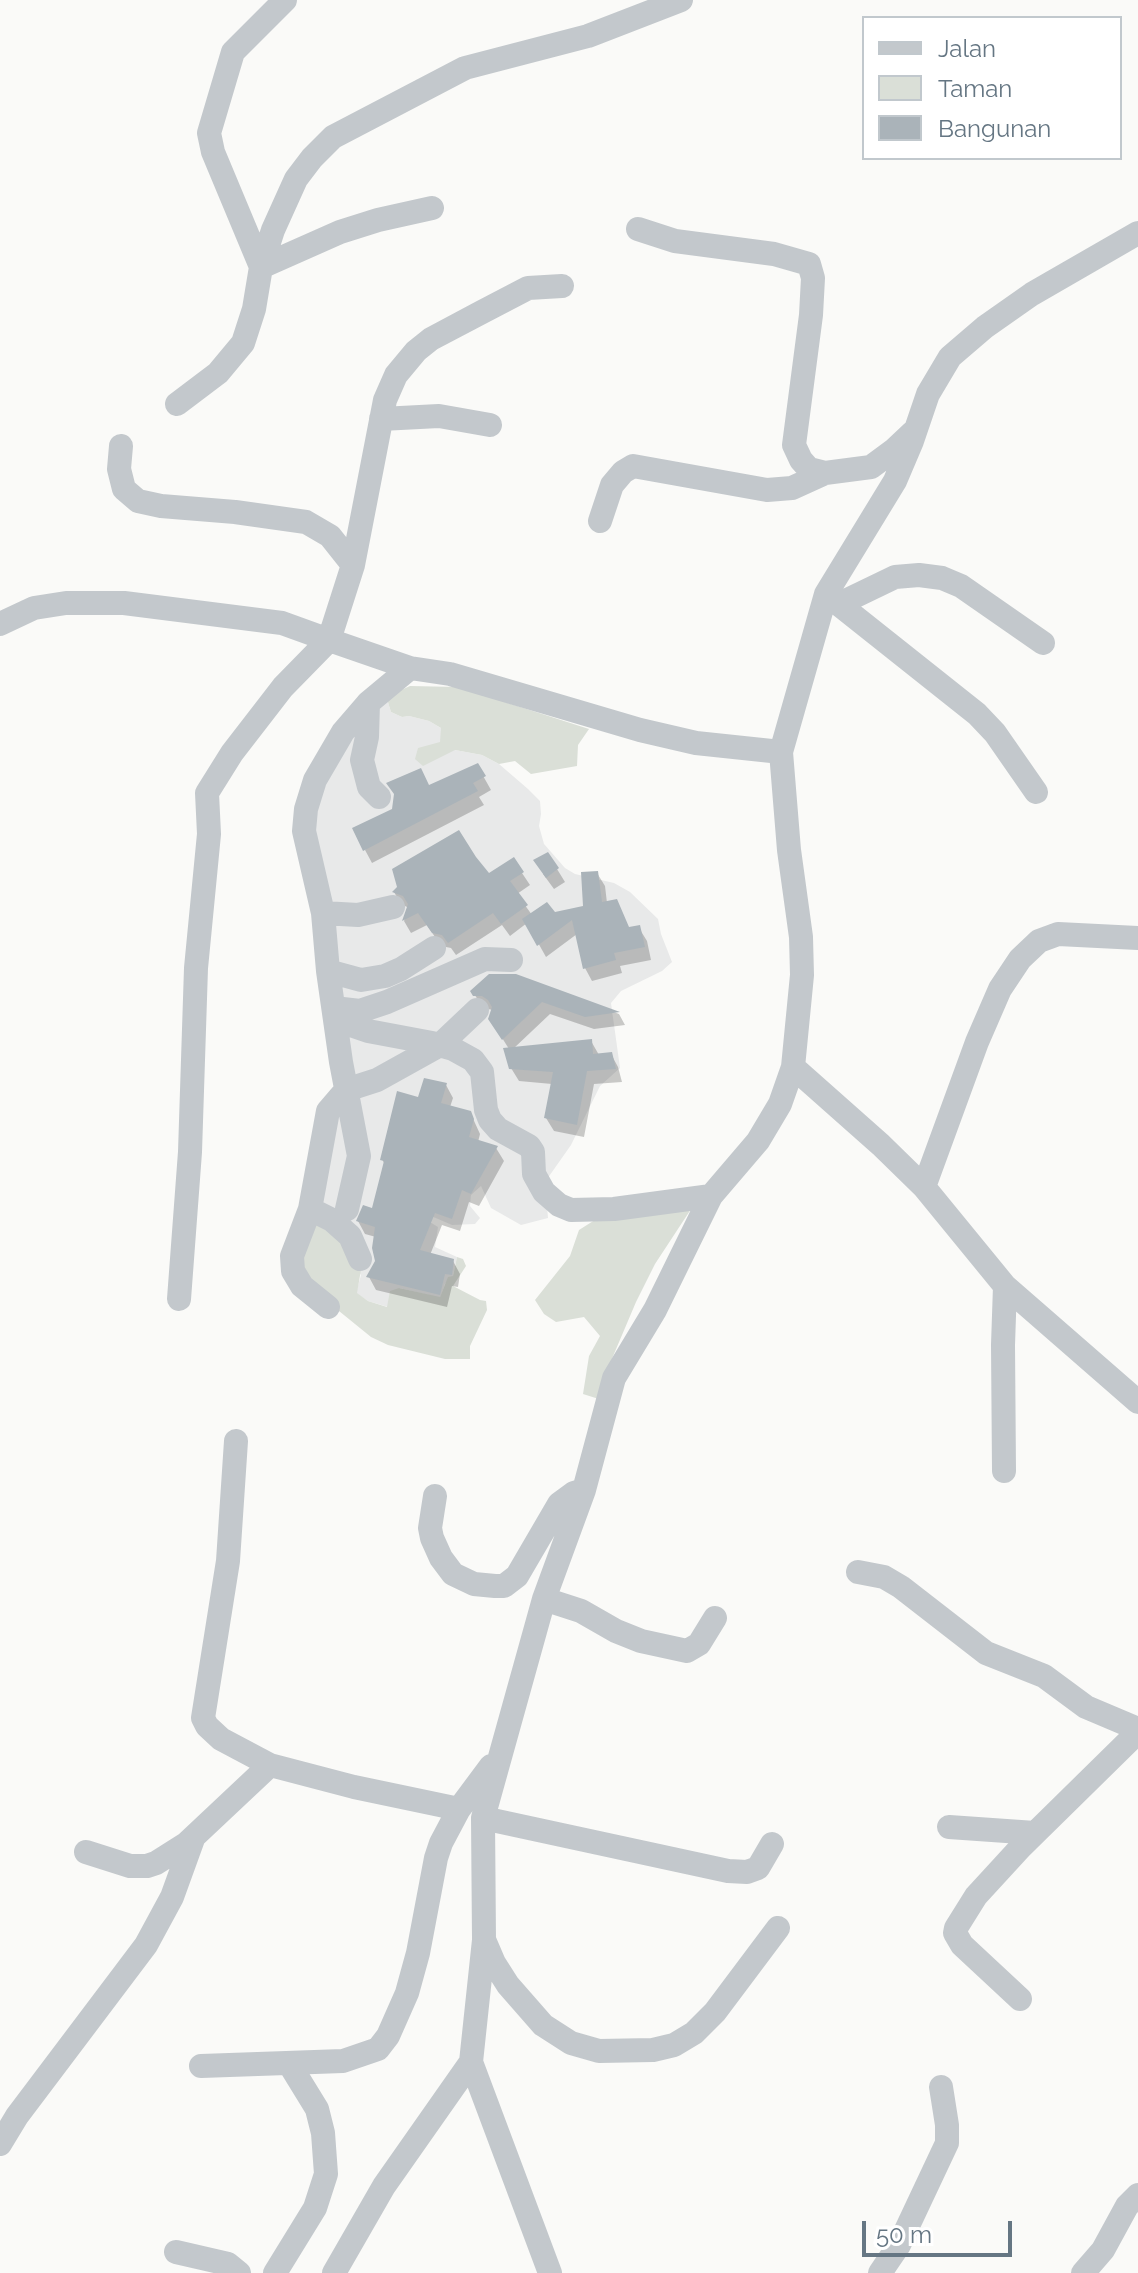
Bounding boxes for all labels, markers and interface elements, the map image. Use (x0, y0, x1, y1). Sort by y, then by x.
legend (862, 16, 1122, 160)
text: Jalan (938, 34, 996, 63)
text: Taman (938, 74, 1012, 103)
text: Bangunan (938, 114, 1051, 143)
scale bar (866, 2205, 1016, 2255)
text: 50 m (876, 2220, 932, 2249)

